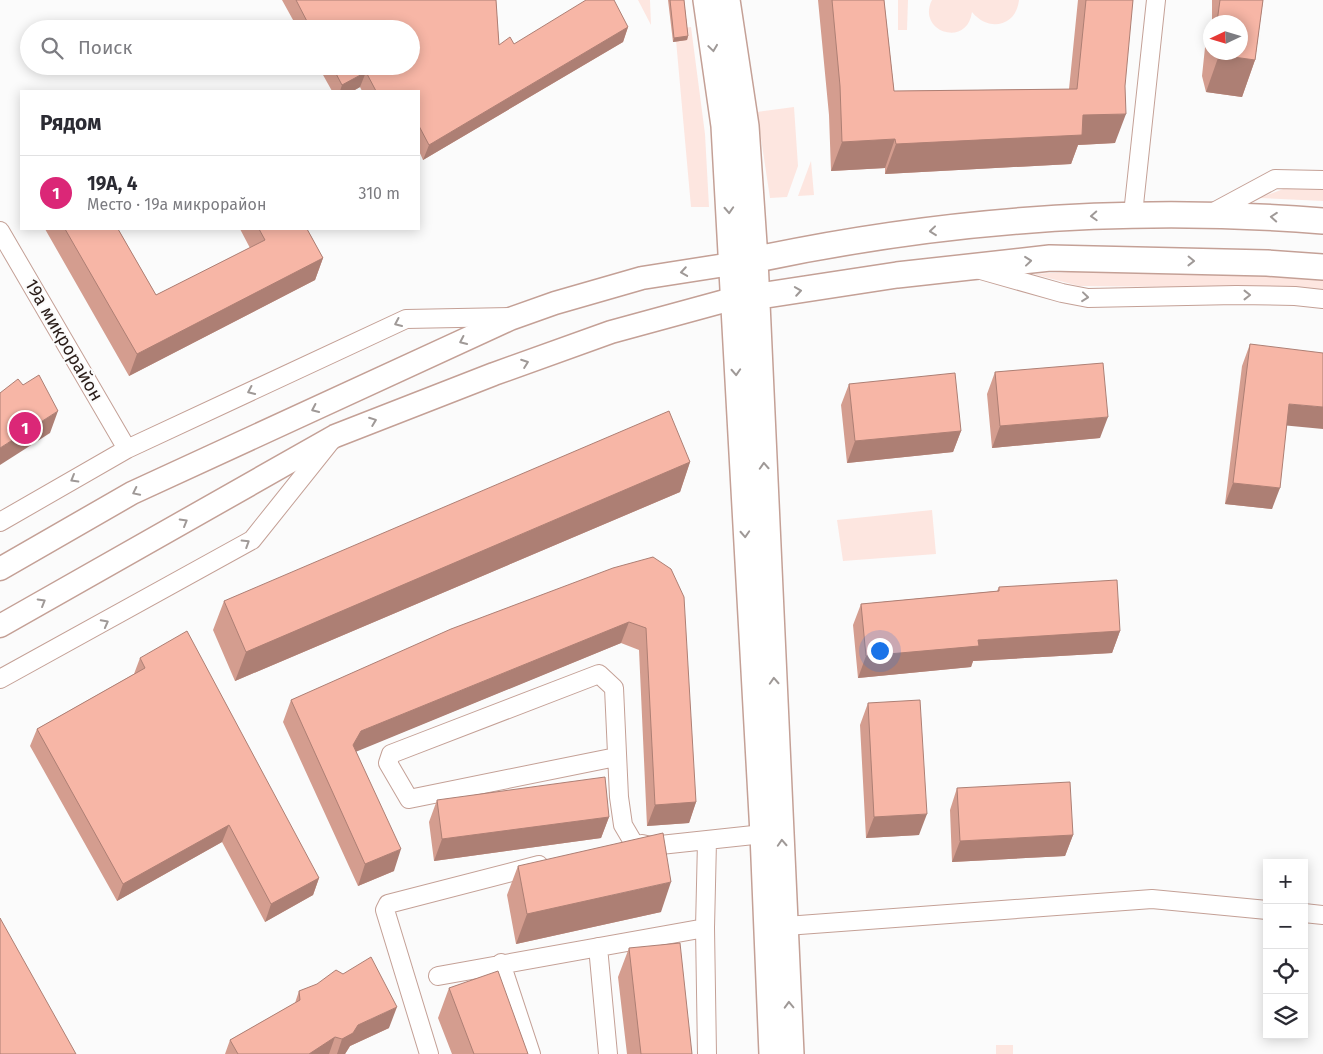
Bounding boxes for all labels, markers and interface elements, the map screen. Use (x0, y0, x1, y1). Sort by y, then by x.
north arrow (1203, 15, 1248, 60)
search box (20, 20, 420, 75)
icon: search (38, 34, 66, 62)
text: Поиск (78, 36, 132, 59)
one-way arrow (707, 45, 718, 53)
text: Рядом (40, 110, 101, 136)
text: 19А, 4 (87, 172, 137, 195)
text: 1 (52, 184, 60, 203)
text: 310 m (359, 184, 400, 203)
text: Место · 19а микрорайон (87, 195, 266, 214)
one-way arrow (724, 206, 735, 214)
one-way arrow (1090, 210, 1098, 221)
one-way arrow (1270, 212, 1278, 223)
one-way arrow (928, 225, 936, 236)
one-way arrow (1025, 256, 1033, 267)
one-way arrow (1187, 256, 1195, 267)
one-way arrow (680, 266, 688, 276)
street label: 19а микрорайон (20, 275, 108, 405)
one-way arrow (794, 286, 802, 297)
one-way arrow (1244, 290, 1251, 300)
one-way arrow (1081, 291, 1089, 302)
one-way arrow (394, 317, 403, 327)
one-way arrow (459, 334, 468, 345)
one-way arrow (520, 359, 528, 369)
one-way arrow (731, 368, 742, 376)
one-way arrow (247, 385, 256, 396)
one-way arrow (311, 402, 320, 413)
pin: 1 (9, 409, 41, 447)
one-way arrow (368, 417, 377, 427)
one-way arrow (758, 462, 769, 470)
one-way arrow (70, 473, 79, 483)
one-way arrow (132, 485, 141, 496)
one-way arrow (178, 518, 187, 528)
one-way arrow (740, 531, 751, 539)
one-way arrow (241, 540, 250, 550)
one-way arrow (37, 599, 46, 609)
one-way arrow (99, 619, 108, 629)
your location (867, 638, 893, 664)
one-way arrow (769, 676, 780, 684)
one-way arrow (777, 839, 787, 846)
map controls (1263, 859, 1308, 1039)
button: + (1263, 859, 1308, 904)
button: − (1263, 904, 1308, 949)
button: locate (1263, 949, 1308, 994)
button: layers (1263, 994, 1308, 1039)
one-way arrow (784, 1001, 795, 1009)

